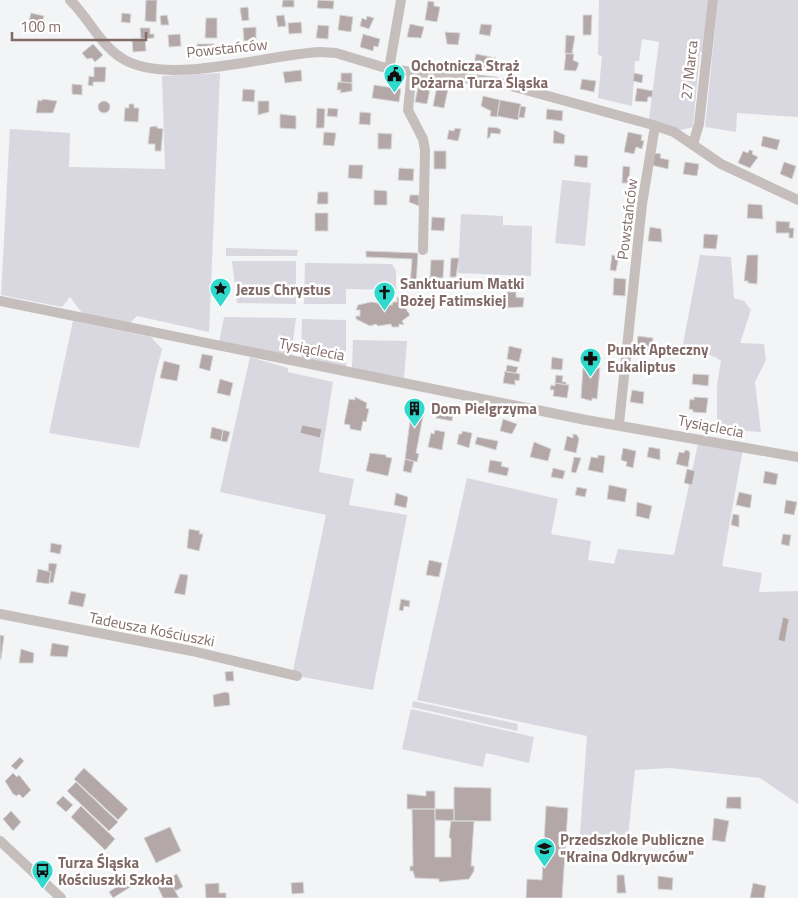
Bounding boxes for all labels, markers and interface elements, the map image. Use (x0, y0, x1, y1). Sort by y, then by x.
scale bar (12, 10, 146, 42)
text: 100 m (20, 15, 61, 38)
street label: Powstańców (185, 32, 269, 64)
street label: 27 Marca (674, 39, 704, 101)
place label: Ochotnicza Straż Pożarna Turza Śląska (411, 54, 549, 94)
public building icon: Ochotnicza Straż Pożarna Turza Śląska (383, 62, 407, 93)
street label: Powstańców (611, 177, 643, 261)
place label: Sanktuarium Matki Bożej Fatimskiej (400, 272, 525, 312)
place icon: Jezus Chrystus (208, 277, 232, 308)
place label: Jezus Chrystus (236, 278, 331, 301)
church icon: Sanktuarium Matki Bożej Fatimskiej (372, 280, 396, 311)
street label: Tysiąclecia (277, 331, 347, 367)
place label: Punkt Apteczny Eukaliptus (607, 338, 709, 378)
pharmacy icon: Punkt Apteczny Eukaliptus (579, 346, 603, 377)
building icon: Dom Pielgrzyma (403, 396, 427, 427)
place label: Dom Pielgrzyma (431, 397, 537, 420)
street label: Tysiąclecia (676, 408, 746, 444)
street label: Tadeusza Kościuszki (87, 606, 217, 652)
place label: Przedszkole Publiczne "Kraina Odkrywców" (560, 828, 705, 868)
school or university icon: Przedszkole Publiczne "Kraina Odkrywców" (532, 836, 556, 867)
place label: Turza Śląska Kościuszki Szkoła (58, 851, 174, 891)
bus stop icon: Turza Śląska Kościuszki Szkoła (30, 859, 54, 890)

